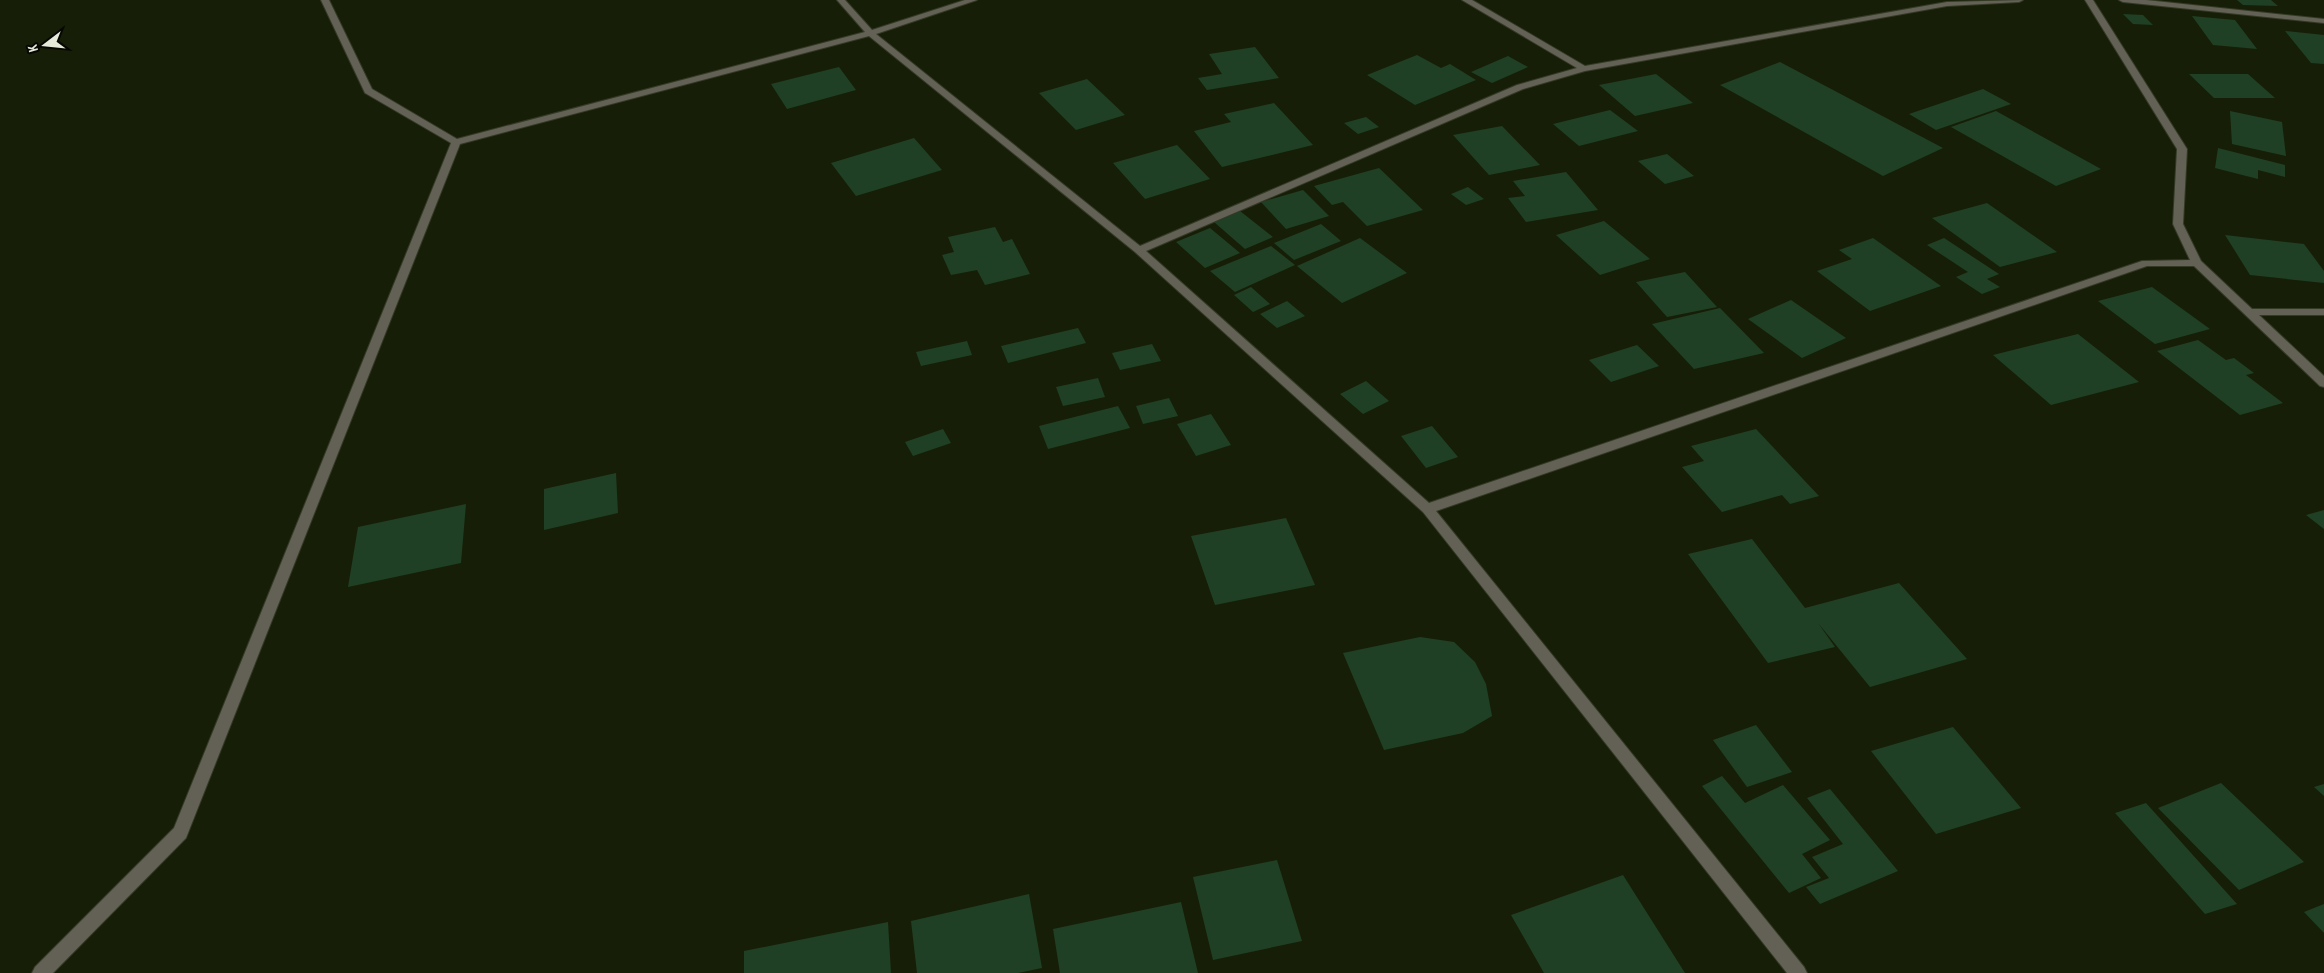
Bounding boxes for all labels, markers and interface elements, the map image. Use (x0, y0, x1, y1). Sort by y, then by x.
north arrow (20, 20, 70, 70)
text: K (24, 43, 42, 54)

